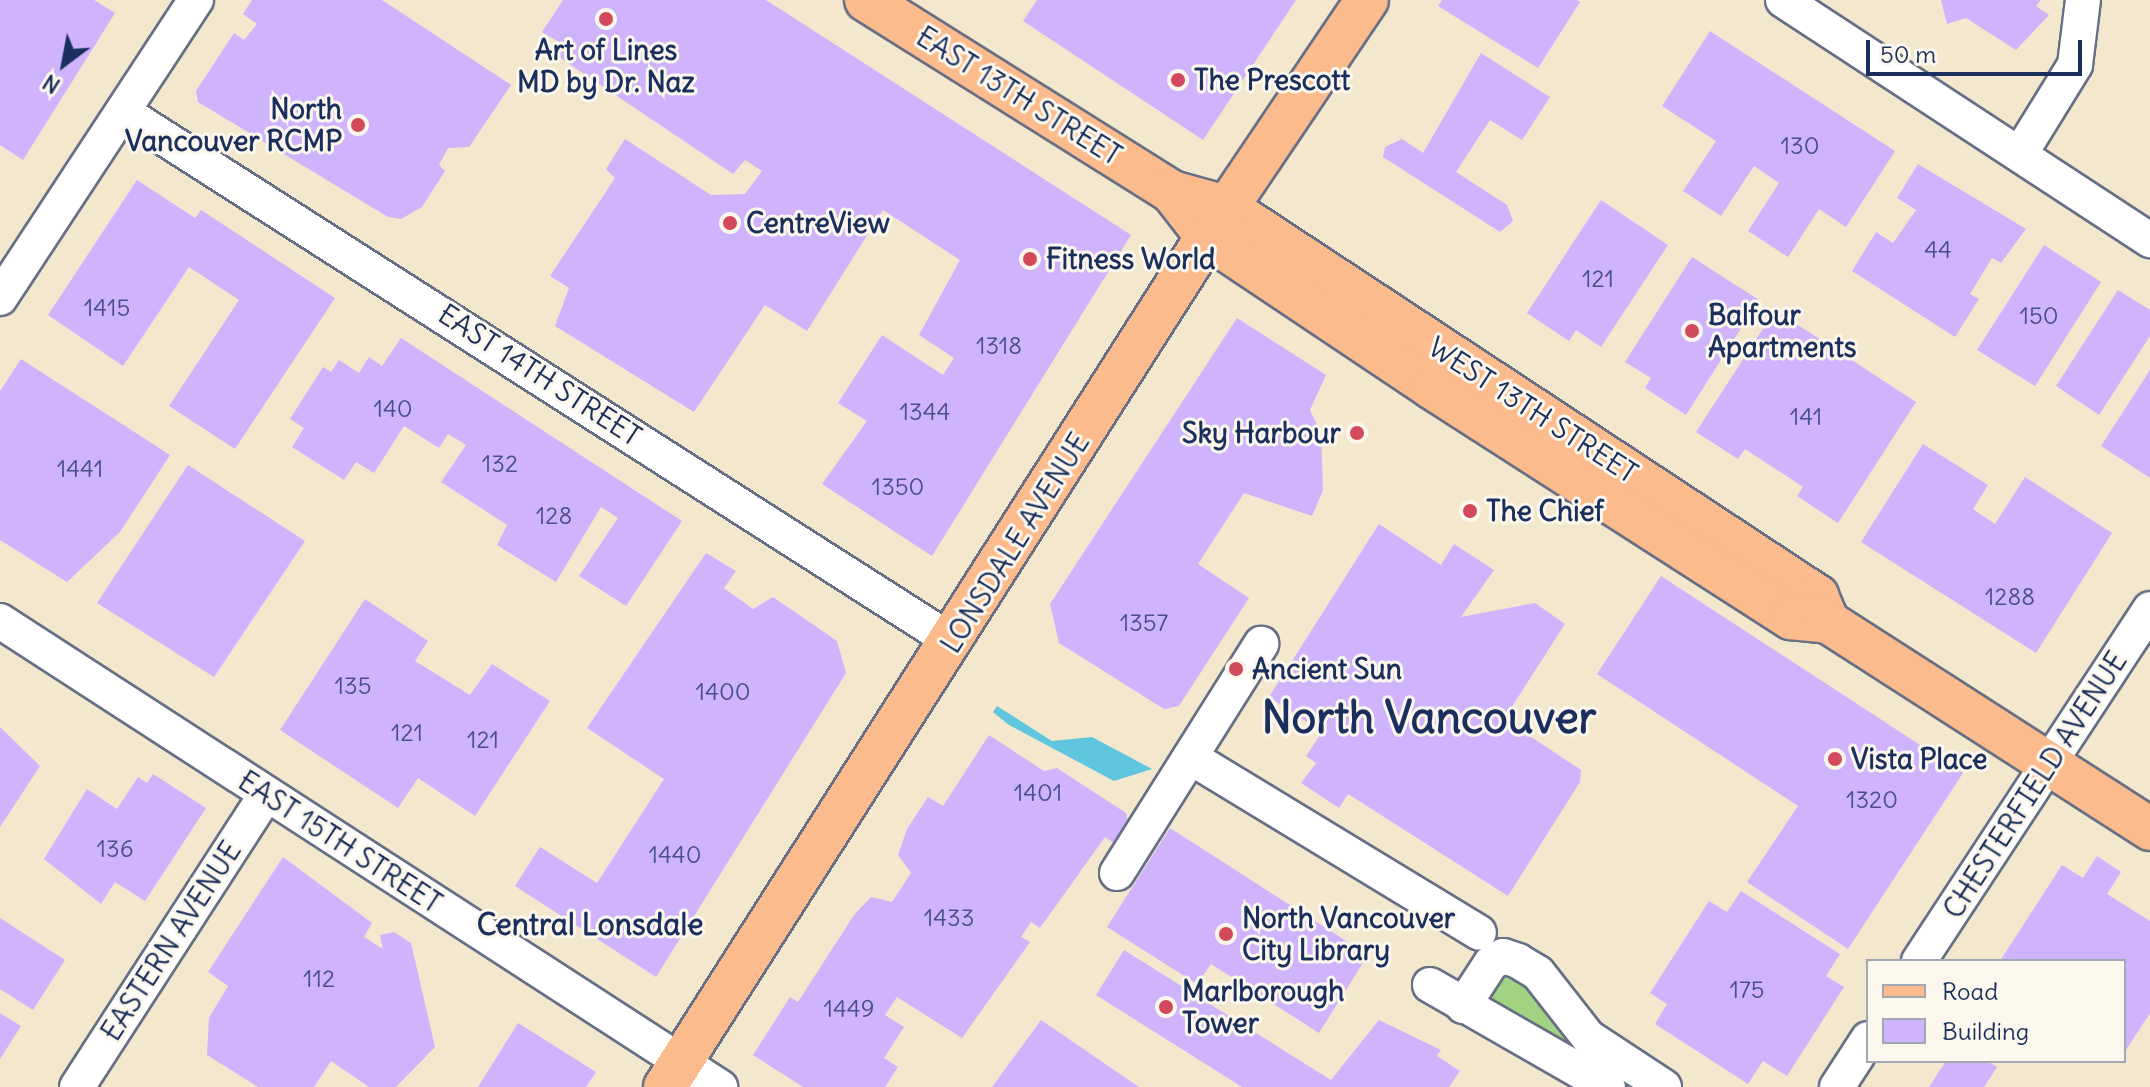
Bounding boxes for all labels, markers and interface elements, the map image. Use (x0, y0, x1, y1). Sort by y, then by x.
marker: Art of Lines MD by Dr. Naz (595, 8, 617, 30)
street label: EAST 13TH STREET (910, 19, 1128, 173)
north arrow (24, 24, 104, 104)
scale bar (1870, 24, 2086, 74)
place label: Art of Lines MD by Dr. Naz (517, 33, 695, 99)
text: 50 m (1880, 39, 1936, 69)
place label: The Prescott (1194, 63, 1350, 97)
text: N (37, 68, 65, 100)
marker: The Prescott (1169, 71, 1187, 89)
place label: North Vancouver RCMP (125, 92, 342, 158)
marker: North Vancouver RCMP (349, 116, 367, 134)
house number: 130 (1781, 132, 1819, 160)
place label: CentreView (746, 206, 890, 240)
marker: CentreView (721, 214, 739, 232)
house number: 44 (1924, 236, 1952, 264)
place label: Fitness World (1046, 242, 1215, 276)
marker: Fitness World (1021, 250, 1039, 268)
house number: 121 (1582, 265, 1614, 293)
house number: 1415 (84, 294, 130, 322)
street label: EAST 14TH STREET (432, 297, 648, 453)
place label: Balfour Apartments (1708, 298, 1857, 364)
house number: 150 (2019, 302, 2059, 330)
marker: Balfour Apartments (1683, 322, 1701, 340)
street label: WEST 13TH STREET (1422, 330, 1644, 490)
house number: 1318 (976, 332, 1022, 360)
house number: 140 (373, 395, 413, 423)
house number: 1344 (900, 398, 950, 426)
house number: 141 (1790, 403, 1822, 431)
place label: Sky Harbour (1182, 416, 1341, 450)
marker: Sky Harbour (1348, 424, 1366, 442)
street label: LONSDALE AVENUE (934, 427, 1096, 659)
house number: 132 (482, 450, 518, 478)
house number: 1441 (57, 455, 103, 483)
house number: 1350 (872, 473, 924, 501)
place label: The Chief (1486, 494, 1604, 528)
house number: 128 (536, 502, 572, 530)
marker: The Chief (1461, 502, 1479, 520)
house number: 1288 (1985, 583, 2035, 611)
house number: 1357 (1120, 609, 1168, 637)
street label: CHESTERFIELD AVENUE (1936, 645, 2134, 925)
place label: Ancient Sun (1252, 652, 1402, 686)
marker: Ancient Sun (1227, 660, 1245, 678)
house number: 135 (335, 672, 371, 700)
house number: 1400 (696, 678, 750, 706)
district label: North Vancouver (1261, 692, 1597, 744)
house number: 121 (391, 719, 423, 747)
house number: 121 (467, 726, 499, 754)
place label: Vista Place (1851, 742, 1987, 776)
marker: Vista Place (1826, 750, 1844, 768)
street label: EAST 15TH STREET (232, 764, 448, 920)
house number: 1401 (1014, 779, 1062, 807)
house number: 1320 (1846, 786, 1898, 814)
street label: EASTERN AVENUE (94, 835, 248, 1047)
house number: 136 (96, 835, 134, 863)
house number: 1440 (648, 841, 702, 869)
place label: North Vancouver City Library (1242, 901, 1455, 967)
house number: 1433 (924, 904, 974, 932)
district label: Central Lonsdale (477, 906, 703, 942)
marker: North Vancouver City Library (1217, 925, 1235, 943)
legend (1866, 959, 2126, 1063)
house number: 112 (303, 965, 335, 993)
place label: Marlborough Tower (1182, 974, 1344, 1040)
house number: 175 (1729, 976, 1765, 1004)
text: Road (1942, 976, 1998, 1006)
house number: 1449 (823, 995, 875, 1023)
marker: Marlborough Tower (1157, 998, 1175, 1016)
text: Building (1942, 1016, 2029, 1046)

